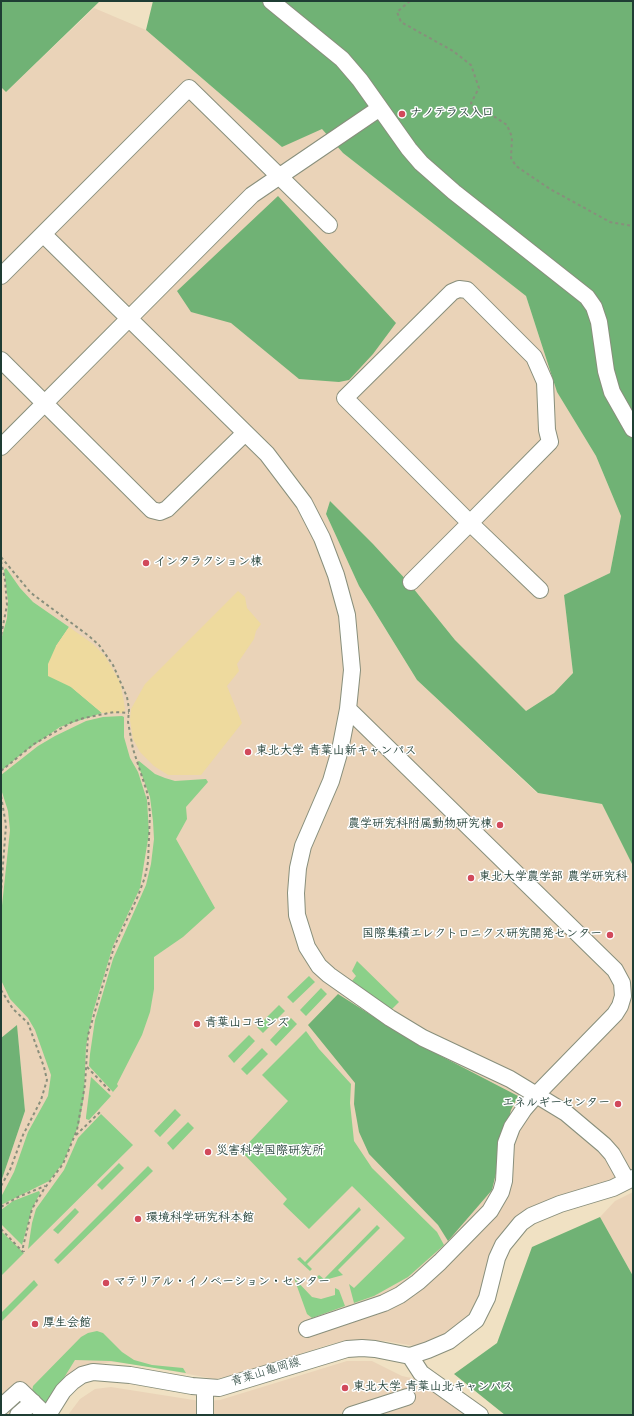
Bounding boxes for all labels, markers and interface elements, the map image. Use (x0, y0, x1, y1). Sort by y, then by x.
place label: ナノテラス入口 (410, 107, 494, 121)
marker: ナノテラス入口 (397, 109, 407, 119)
place label: インタラクション棟 (154, 556, 262, 570)
marker: インタラクション棟 (141, 558, 151, 568)
place label: 東北大学 青葉山新キャンパス (256, 745, 417, 759)
marker: 東北大学 青葉山新キャンパス (243, 747, 253, 757)
place label: 農学研究科附属動物研究棟 (348, 818, 492, 832)
marker: 農学研究科附属動物研究棟 (495, 820, 505, 830)
place label: 東北大学農学部 農学研究科 (479, 871, 628, 885)
marker: 東北大学農学部 農学研究科 (466, 873, 476, 883)
place label: 国際集積エレクトロニクス研究開発センター (362, 928, 602, 942)
marker: 国際集積エレクトロニクス研究開発センター (605, 930, 615, 940)
place label: 青葉山コモンズ (205, 1017, 289, 1031)
marker: 青葉山コモンズ (192, 1019, 202, 1029)
place label: エネルギーセンター (502, 1097, 610, 1111)
marker: エネルギーセンター (613, 1099, 623, 1109)
place label: 災害科学国際研究所 (216, 1145, 324, 1159)
marker: 災害科学国際研究所 (203, 1147, 213, 1157)
place label: 環境科学研究科本館 (146, 1212, 254, 1226)
marker: 環境科学研究科本館 (133, 1214, 143, 1224)
place label: マテリアル・イノベーション・センター (114, 1276, 330, 1290)
marker: マテリアル・イノベーション・センター (101, 1278, 111, 1288)
place label: 厚生会館 (43, 1317, 91, 1331)
marker: 厚生会館 (30, 1319, 40, 1329)
street label: 青葉山亀岡線 (229, 1356, 303, 1390)
place label: 東北大学 青葉山北キャンパス (353, 1381, 514, 1395)
marker: 東北大学 青葉山北キャンパス (340, 1383, 350, 1393)

